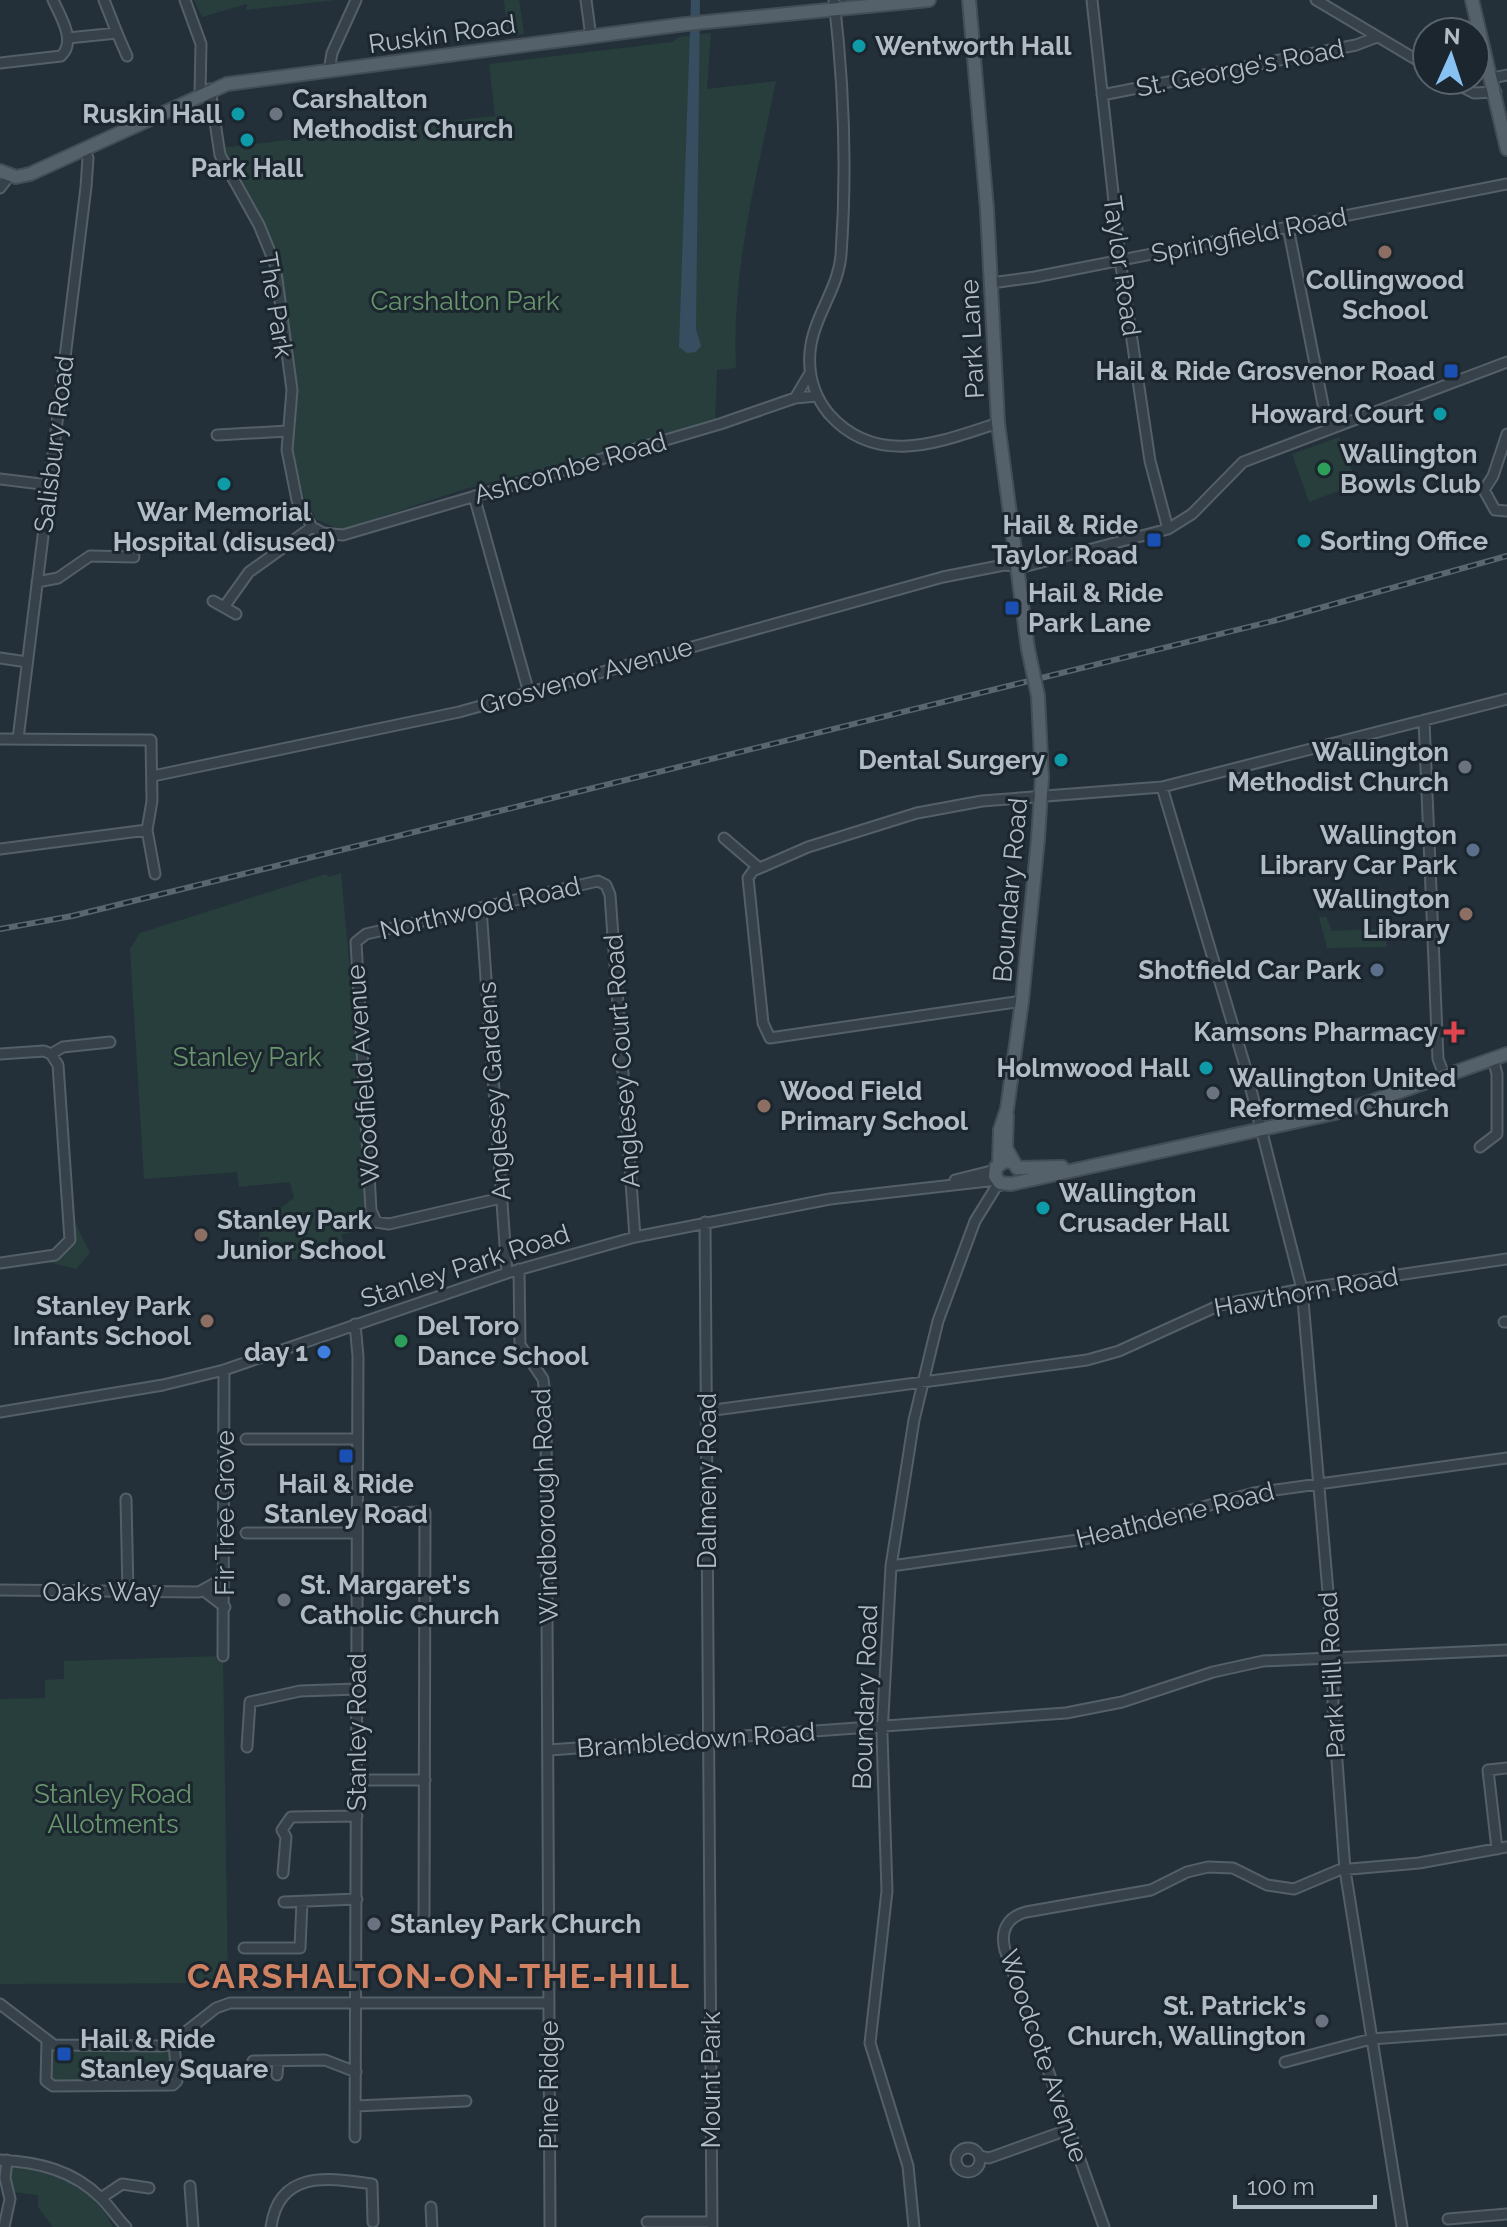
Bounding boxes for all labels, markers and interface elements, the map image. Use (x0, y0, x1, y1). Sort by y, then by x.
street label: Ruskin Road (366, 9, 518, 59)
north arrow (1411, 16, 1491, 96)
text: N (1443, 23, 1461, 49)
place label: Wentworth Hall (875, 31, 1072, 61)
street label: St. George's Road (1133, 33, 1347, 103)
marker: Wentworth Hall (850, 37, 868, 55)
place label: Carshalton Methodist Church (292, 84, 513, 144)
place label: Ruskin Hall (82, 99, 223, 129)
marker: Ruskin Hall (229, 105, 247, 123)
marker: Carshalton Methodist Church (267, 105, 285, 123)
marker: Park Hall (238, 131, 256, 149)
place label: Park Hall (191, 153, 304, 183)
street label: Taylor Road (1097, 194, 1147, 338)
street label: Springfield Road (1149, 201, 1349, 269)
marker: Collingwood School (1376, 243, 1394, 261)
street label: The Park (253, 250, 299, 360)
place label: Collingwood School (1306, 265, 1464, 325)
street label: Park Lane (954, 279, 990, 399)
park label: Carshalton Park (371, 286, 560, 316)
street label: Salisbury Road (28, 354, 80, 534)
place label: Hail & Ride Grosvenor Road (1095, 356, 1435, 386)
marker: Hail & Ride Grosvenor Road (1442, 362, 1460, 380)
place label: Howard Court (1251, 399, 1424, 429)
marker: Howard Court (1431, 405, 1449, 423)
street label: Ashcombe Road (470, 426, 670, 510)
place label: Wallington Bowls Club (1340, 439, 1481, 499)
marker: Wallington Bowls Club (1315, 460, 1333, 478)
marker: War Memorial Hospital (disused) (215, 475, 233, 493)
place label: War Memorial Hospital (disused) (113, 497, 335, 557)
place label: Hail & Ride Taylor Road (991, 510, 1138, 570)
place label: Sorting Office (1320, 526, 1489, 556)
marker: Hail & Ride Taylor Road (1145, 531, 1163, 549)
marker: Sorting Office (1295, 532, 1313, 550)
place label: Hail & Ride Park Lane (1028, 578, 1164, 638)
marker: Hail & Ride Park Lane (1003, 599, 1021, 617)
street label: Grosvenor Avenue (476, 631, 696, 721)
place label: Wallington Methodist Church (1228, 737, 1449, 797)
place label: Dental Surgery (858, 745, 1045, 775)
marker: Dental Surgery (1052, 751, 1070, 769)
marker: Wallington Methodist Church (1456, 758, 1474, 776)
street label: Boundary Road (987, 796, 1033, 984)
place label: Wallington Library Car Park (1260, 820, 1457, 880)
marker: Wallington Library Car Park (1464, 841, 1482, 859)
street label: Northwood Road (377, 870, 583, 946)
place label: Wallington Library (1313, 884, 1450, 944)
marker: Wallington Library (1457, 905, 1475, 923)
street label: Anglesey Court Road (598, 933, 646, 1189)
place label: Shotfield Car Park (1138, 955, 1361, 985)
marker: Shotfield Car Park (1368, 961, 1386, 979)
street label: Woodfield Avenue (340, 964, 386, 1186)
street label: Anglesey Gardens (471, 981, 517, 1201)
place label: Kamsons Pharmacy (1193, 1017, 1438, 1047)
marker: Kamsons Pharmacy (1445, 1023, 1463, 1041)
park label: Stanley Park (173, 1042, 322, 1072)
place label: Holmwood Hall (996, 1053, 1191, 1083)
marker: Holmwood Hall (1197, 1059, 1215, 1077)
place label: Wallington United Reformed Church (1229, 1063, 1456, 1123)
place label: Wood Field Primary School (780, 1076, 969, 1136)
marker: Wallington United Reformed Church (1204, 1084, 1222, 1102)
marker: Wood Field Primary School (755, 1097, 773, 1115)
place label: Wallington Crusader Hall (1059, 1178, 1230, 1238)
marker: Wallington Crusader Hall (1034, 1199, 1052, 1217)
place label: Stanley Park Junior School (217, 1205, 386, 1265)
street label: Stanley Park Road (357, 1218, 573, 1314)
marker: Stanley Park Junior School (192, 1226, 210, 1244)
street label: Hawthorn Road (1212, 1261, 1400, 1323)
place label: Stanley Park Infants School (13, 1291, 192, 1351)
place label: Del Toro Dance School (417, 1311, 589, 1371)
marker: Stanley Park Infants School (198, 1312, 216, 1330)
marker: Del Toro Dance School (392, 1332, 410, 1350)
place label: day 1 (244, 1337, 308, 1367)
marker: day 1 (315, 1343, 333, 1361)
street label: Windborough Road (526, 1388, 564, 1624)
street label: Dalmeny Road (692, 1393, 722, 1569)
street label: Fir Tree Grove (210, 1430, 240, 1596)
marker: Hail & Ride Stanley Road (337, 1447, 355, 1465)
place label: Hail & Ride Stanley Road (264, 1469, 428, 1529)
street label: Heathdene Road (1073, 1476, 1277, 1554)
place label: St. Margaret's Catholic Church (300, 1570, 500, 1630)
street label: Oaks Way (42, 1577, 162, 1607)
marker: St. Margaret's Catholic Church (275, 1591, 293, 1609)
street label: Park Hill Road (1313, 1591, 1351, 1759)
street label: Boundary Road (847, 1604, 883, 1790)
street label: Stanley Road (342, 1653, 372, 1811)
street label: Brambledown Road (576, 1717, 816, 1763)
park label: Stanley Road Allotments (34, 1779, 192, 1839)
place label: Stanley Park Church (390, 1909, 641, 1939)
marker: Stanley Park Church (365, 1915, 383, 1933)
street label: Woodcote Avenue (994, 1946, 1094, 2166)
district label: CARSHALTON-ON-THE-HILL (187, 1956, 691, 1996)
place label: St. Patrick's Church, Wallington (1067, 1991, 1306, 2051)
street label: Mount Park (696, 2011, 726, 2148)
marker: St. Patrick's Church, Wallington (1313, 2012, 1331, 2030)
street label: Pine Ridge (534, 2021, 564, 2149)
place label: Hail & Ride Stanley Square (80, 2024, 269, 2084)
marker: Hail & Ride Stanley Square (55, 2045, 73, 2063)
scale bar (1235, 2159, 1375, 2209)
text: 100 m (1247, 2172, 1315, 2201)

